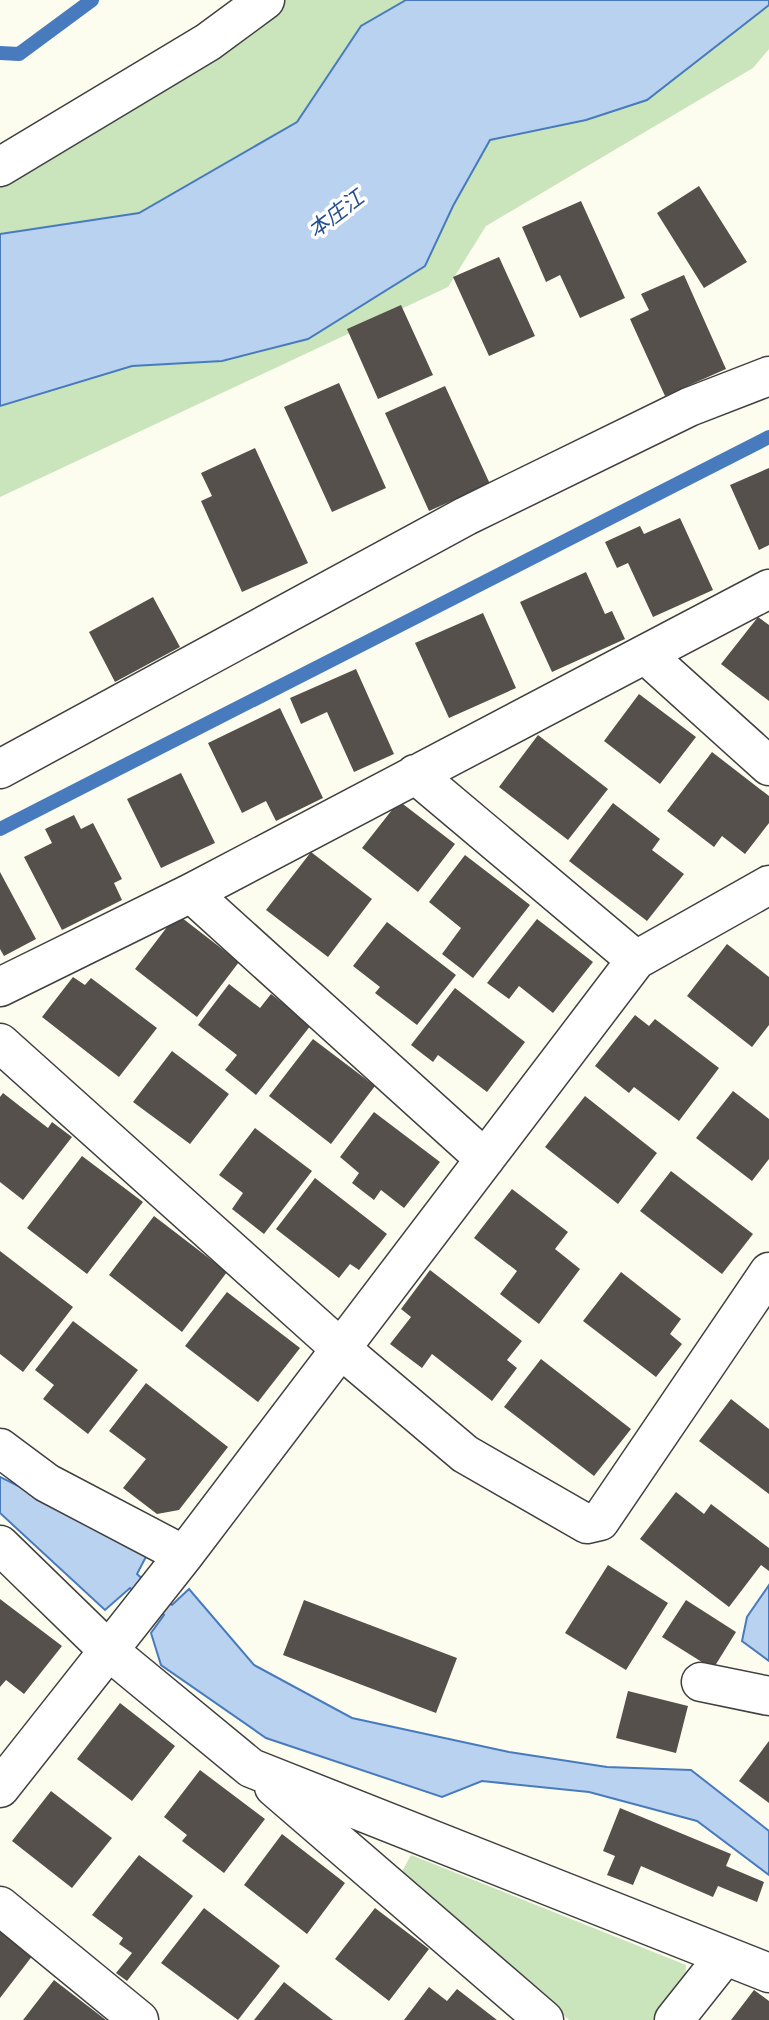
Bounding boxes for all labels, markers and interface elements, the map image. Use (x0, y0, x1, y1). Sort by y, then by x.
water label: 本庄江 (303, 183, 371, 243)

